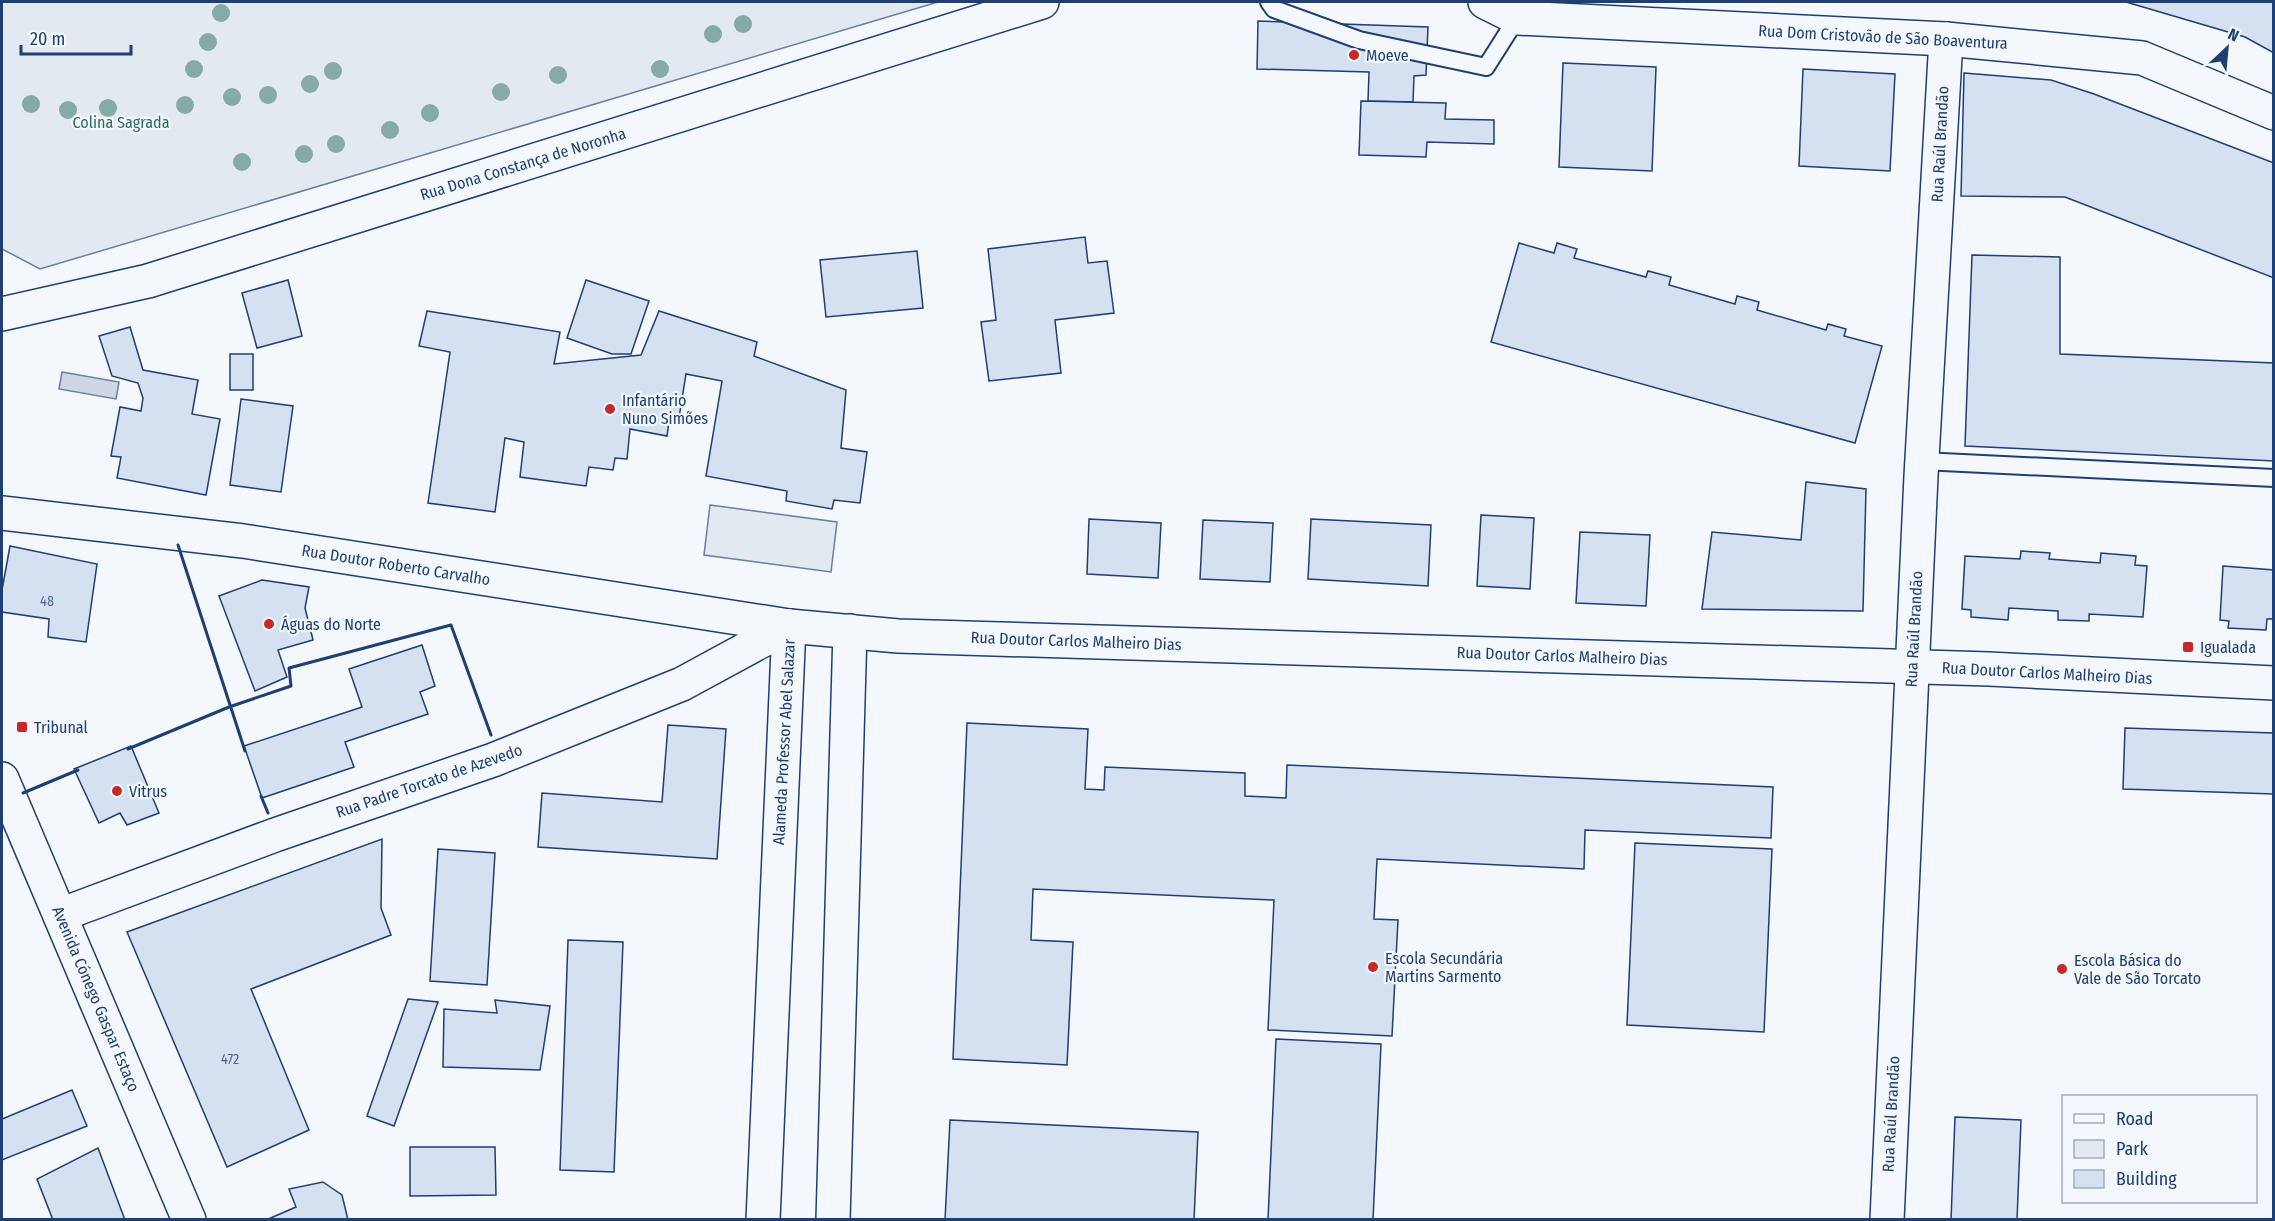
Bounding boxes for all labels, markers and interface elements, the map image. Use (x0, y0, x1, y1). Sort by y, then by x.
scale bar (21, 18, 130, 56)
north arrow (2197, 18, 2257, 78)
street label: Rua Dom Cristovão de São Boaventura (1758, 21, 2008, 53)
text: N (2225, 24, 2242, 46)
text: 20 m (30, 28, 65, 50)
place label: Moeve (1366, 46, 1409, 65)
marker: Moeve (1347, 48, 1361, 62)
street label: Rua Raúl Brandão (1927, 85, 1953, 203)
park label: Colina Sagrada (73, 113, 170, 132)
street label: Rua Dona Constança de Noronha (418, 124, 628, 204)
place label: Infantário Nuno Simões (622, 391, 708, 428)
marker: Infantário Nuno Simões (603, 402, 617, 416)
street label: Rua Doutor Roberto Carvalho (300, 541, 492, 589)
street label: Rua Raúl Brandão (1901, 570, 1927, 688)
house number: 48 (40, 593, 54, 610)
place label: Águas do Norte (281, 615, 381, 634)
marker: Águas do Norte (262, 617, 276, 631)
street label: Rua Doutor Carlos Malheiro Dias (970, 628, 1182, 654)
street label: Alameda Professor Abel Salazar (769, 638, 799, 845)
place label: Igualada (2200, 638, 2256, 657)
marker: Igualada (2181, 640, 2195, 654)
street label: Rua Doutor Carlos Malheiro Dias (1456, 643, 1668, 669)
street label: Rua Doutor Carlos Malheiro Dias (1941, 658, 2153, 688)
place label: Tribunal (34, 718, 88, 737)
marker: Tribunal (15, 720, 29, 734)
street label: Rua Padre Torcato de Azevedo (333, 740, 525, 822)
place label: Vitrus (129, 782, 167, 801)
marker: Vitrus (110, 784, 124, 798)
street label: Avenida Cónego Gaspar Estaço (48, 903, 144, 1095)
place label: Escola Secundária Martins Sarmento (1385, 949, 1503, 986)
place label: Escola Básica do Vale de São Torcato (2074, 951, 2201, 988)
marker: Escola Secundária Martins Sarmento (1366, 960, 1380, 974)
marker: Escola Básica do Vale de São Torcato (2055, 962, 2069, 976)
house number: 472 (221, 1051, 239, 1068)
street label: Rua Raúl Brandão (1878, 1055, 1904, 1173)
legend (2062, 1095, 2257, 1203)
text: Road (2116, 1108, 2153, 1130)
text: Park (2116, 1138, 2149, 1160)
text: Building (2116, 1168, 2177, 1190)

